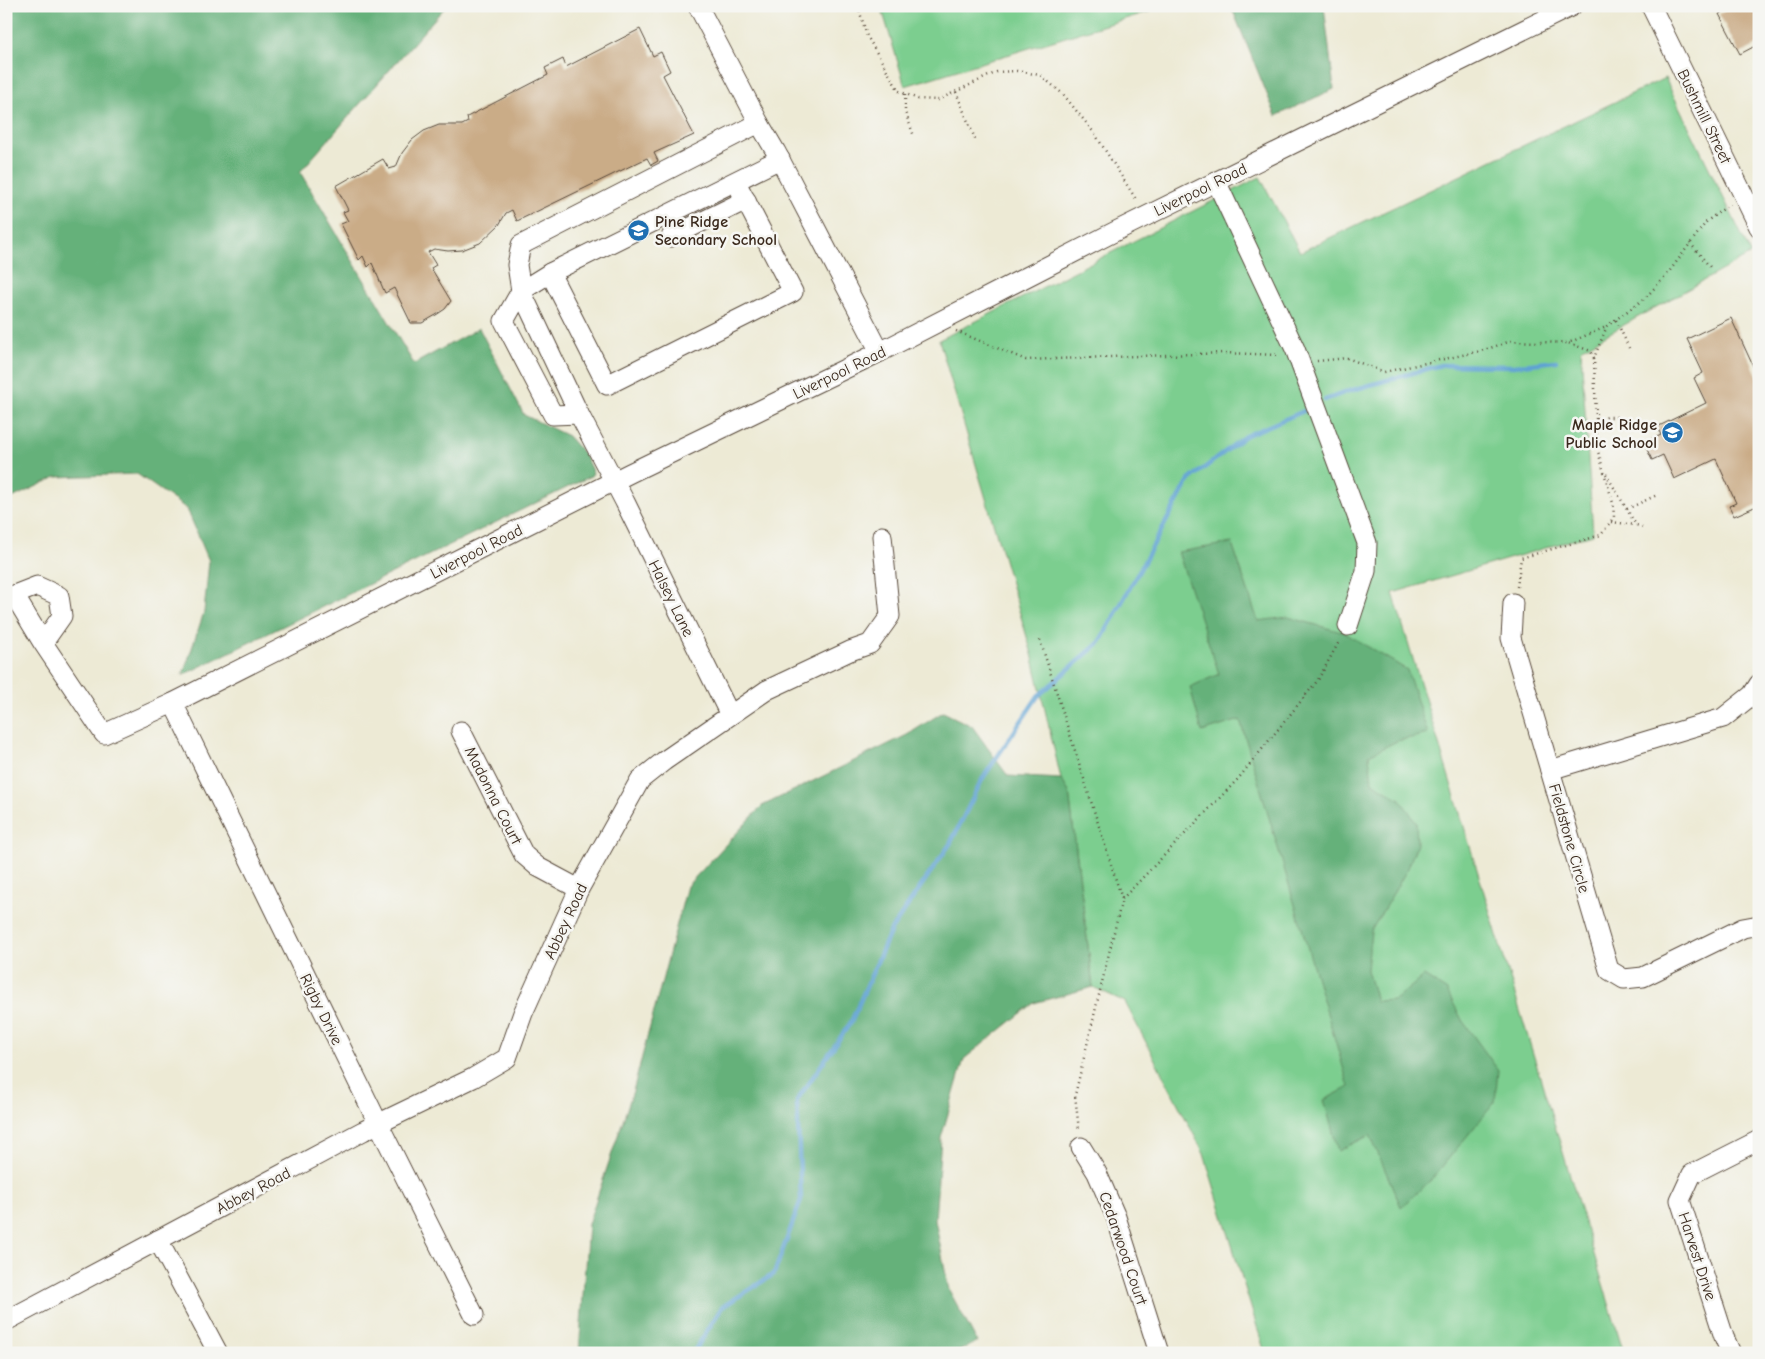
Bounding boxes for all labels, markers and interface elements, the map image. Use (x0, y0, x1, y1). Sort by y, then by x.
street label: Bushmill Street (1674, 66, 1735, 167)
street label: Liverpool Road (1151, 160, 1250, 220)
place label: Pine Ridge Secondary School (655, 213, 777, 249)
school or university icon: Pine Ridge Secondary School (627, 218, 651, 242)
street label: Liverpool Road (790, 343, 889, 403)
place label: Maple Ridge Public School (1566, 416, 1657, 452)
school or university icon: Maple Ridge Public School (1661, 421, 1685, 445)
street label: Liverpool Road (427, 521, 526, 583)
street label: Halsey Lane (645, 557, 697, 640)
street label: Madonna Court (461, 744, 526, 848)
street label: Fieldstone Circle (1545, 782, 1593, 895)
street label: Abbey Road (541, 881, 591, 962)
street label: Rigby Drive (296, 971, 346, 1048)
street label: Abbey Road (213, 1164, 294, 1218)
street label: Cedarwood Court (1095, 1189, 1151, 1308)
street label: Harvest Drive (1674, 1210, 1720, 1303)

